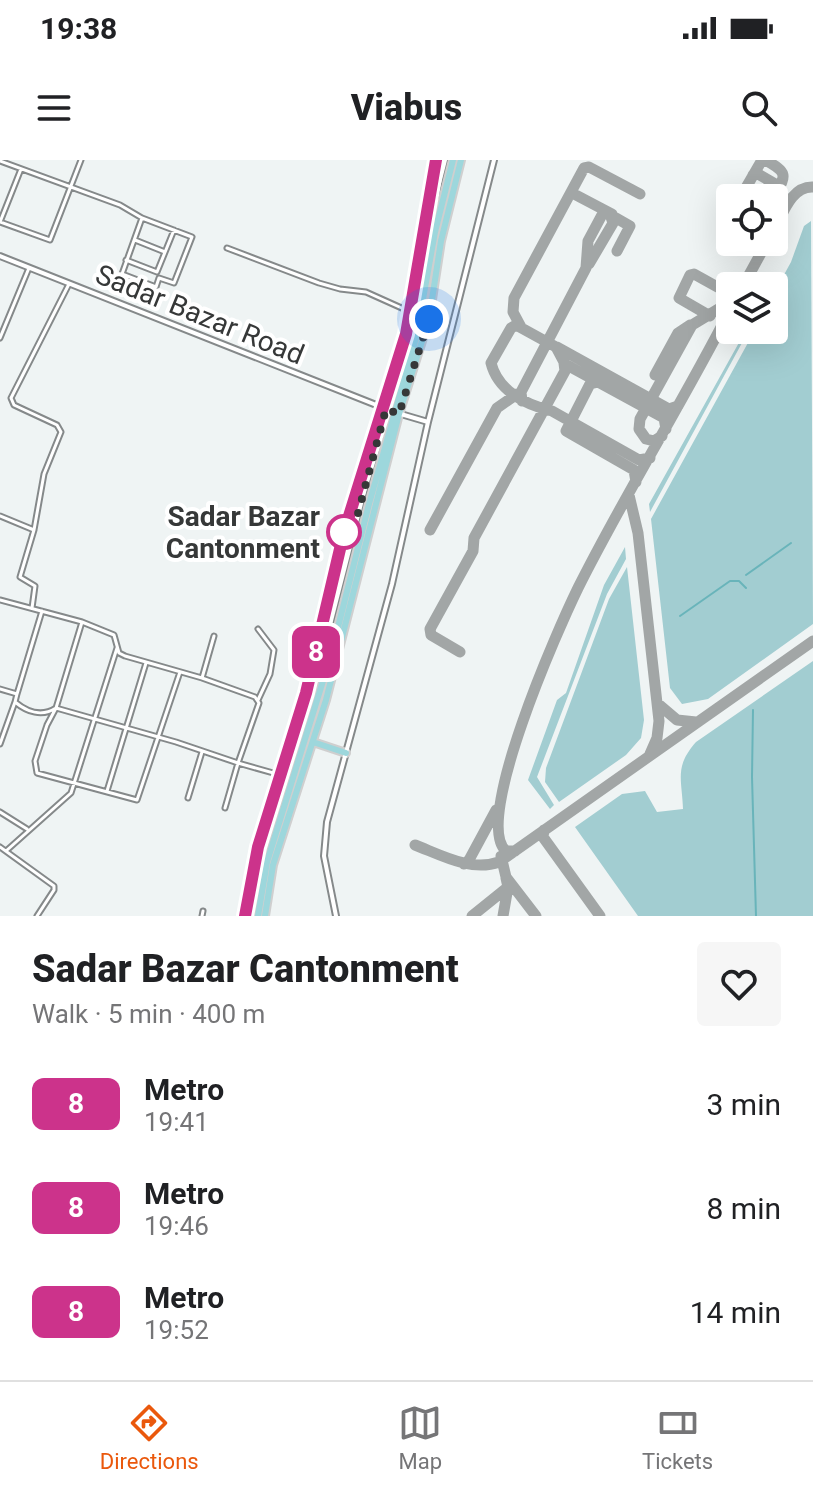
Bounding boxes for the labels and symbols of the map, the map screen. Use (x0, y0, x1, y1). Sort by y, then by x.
street label: Sadar Bazar Road (91, 258, 309, 371)
your location (409, 299, 449, 339)
place label: Sadar Bazar Cantonment (166, 500, 320, 565)
marker: Sadar Bazar Cantonment (327, 515, 361, 549)
line badge: 8 (290, 626, 342, 678)

